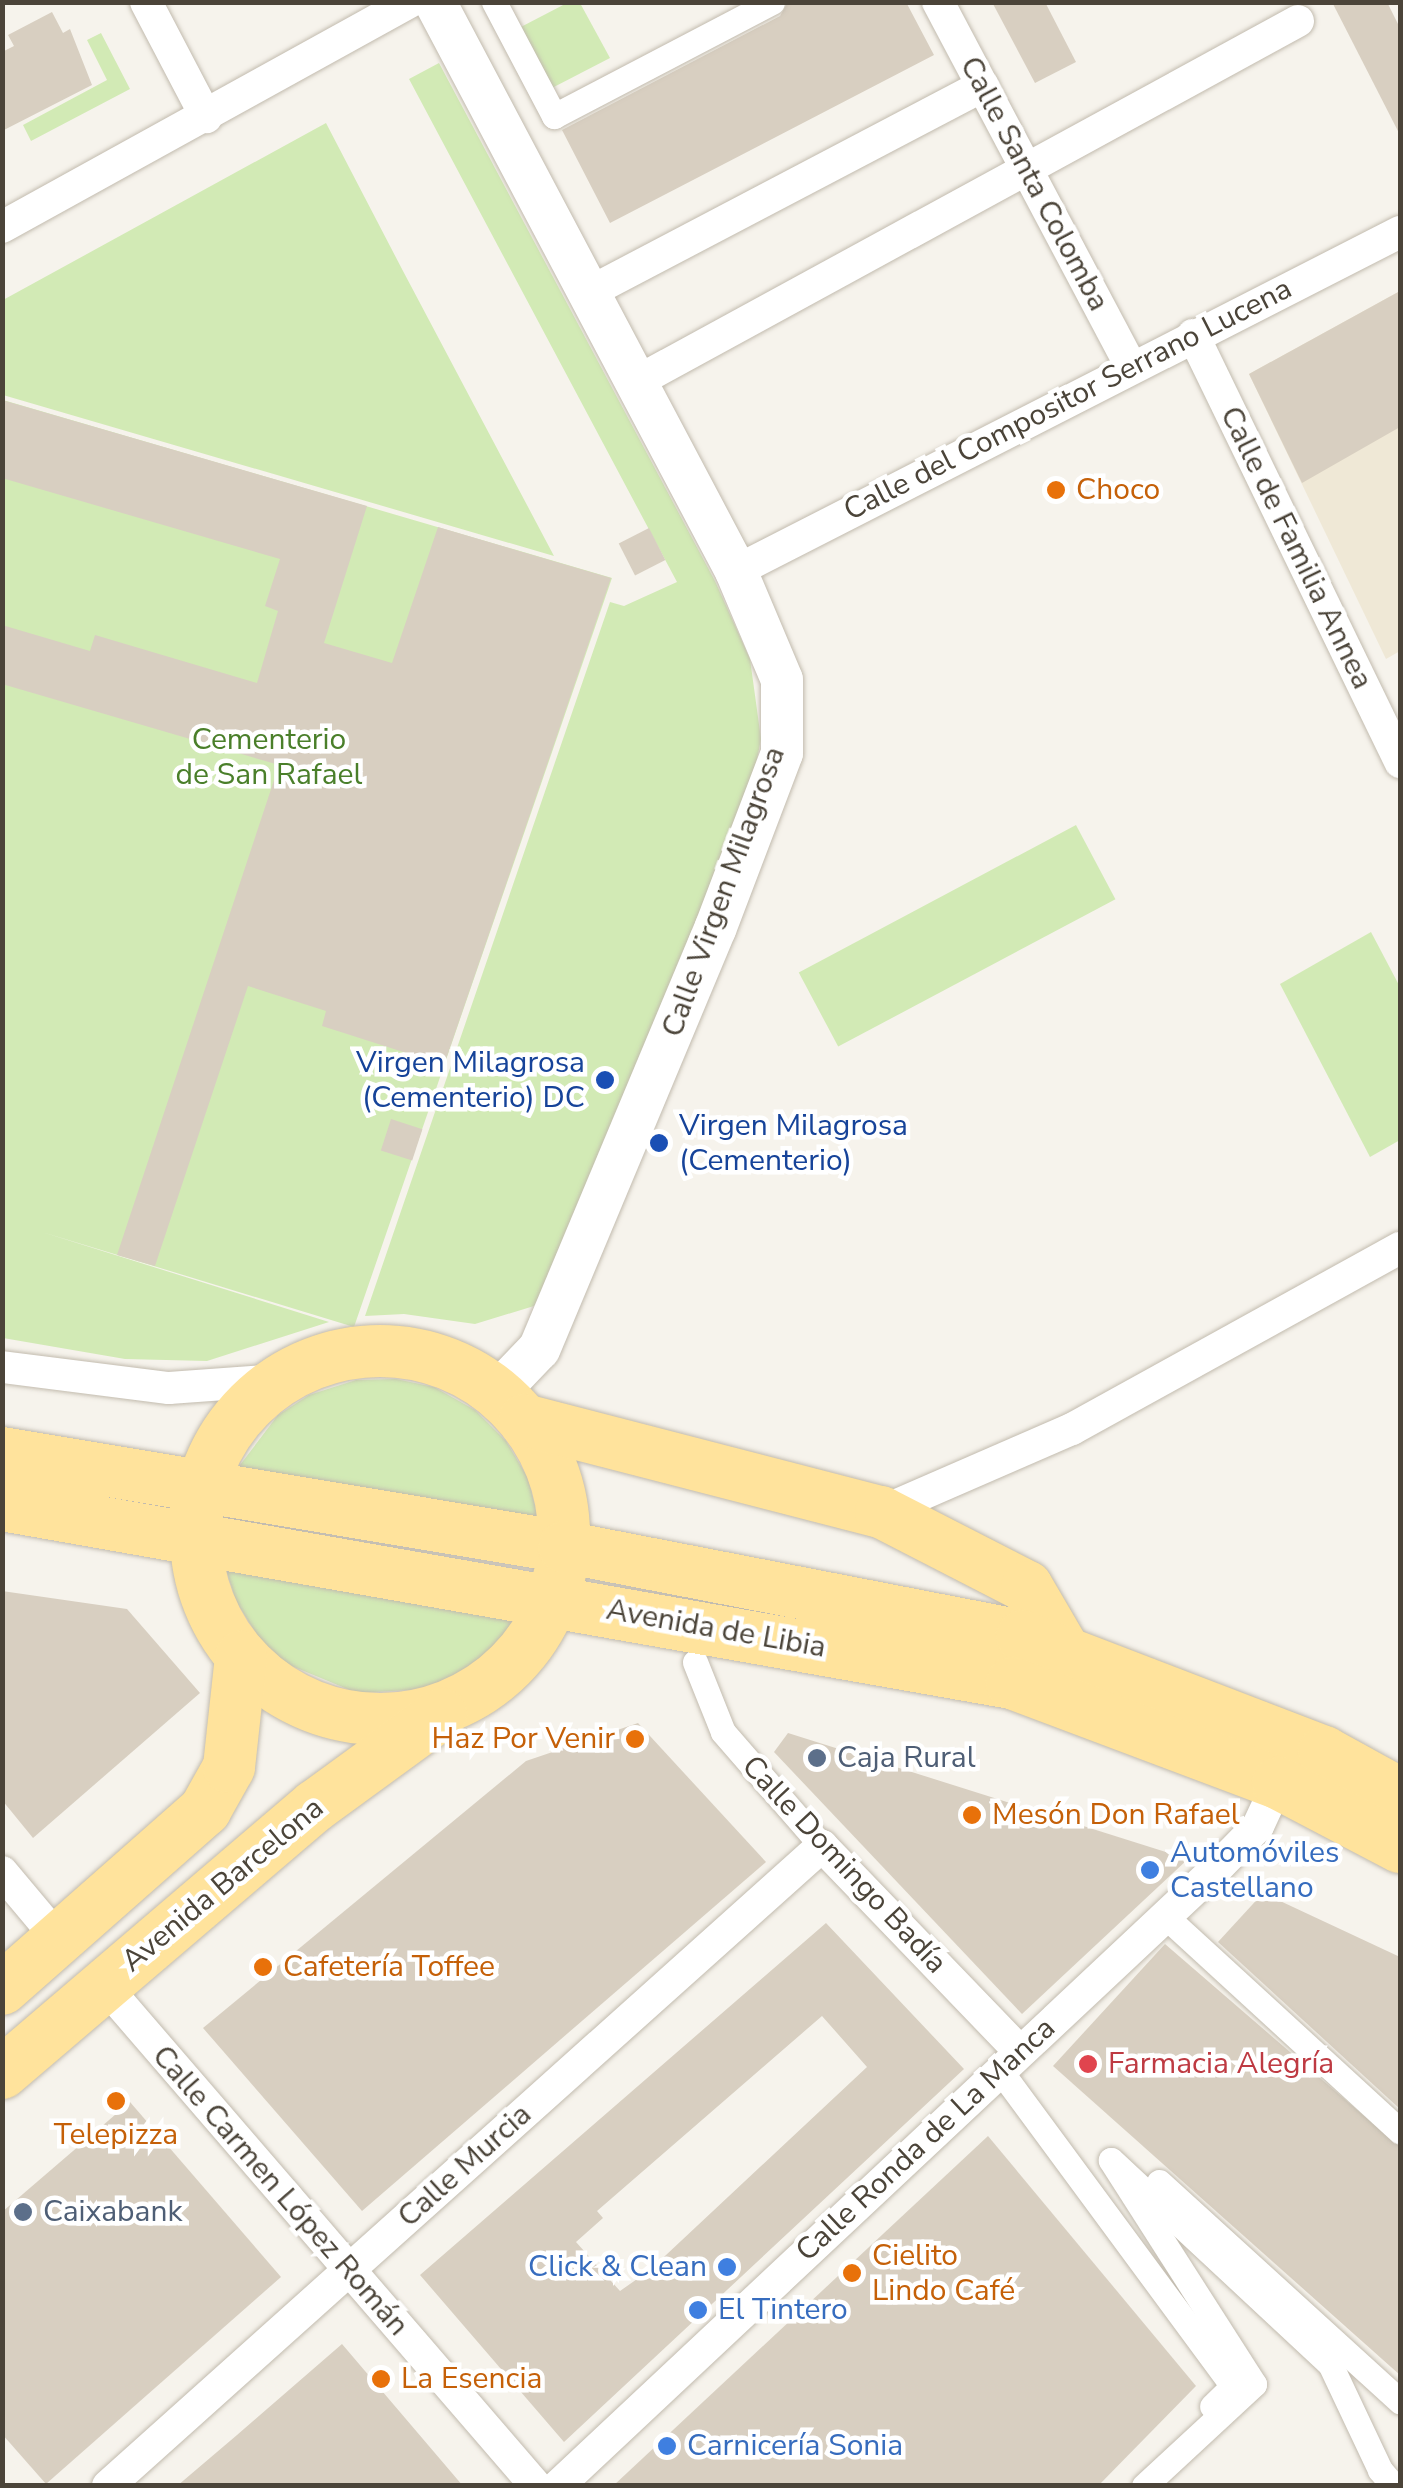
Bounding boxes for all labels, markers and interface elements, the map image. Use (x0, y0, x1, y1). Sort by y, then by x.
street label: Calle Santa Colomba (952, 51, 1116, 317)
street label: Calle del Compositor Serrano Lucena (838, 271, 1298, 529)
street label: Calle de Familia Annea (1212, 401, 1380, 695)
place label: Choco (1076, 472, 1160, 508)
marker: Choco (1045, 479, 1067, 501)
park label: Cementerio de San Rafael (176, 722, 362, 792)
street label: Calle Virgen Milagrosa (655, 742, 793, 1042)
place label: Virgen Milagrosa (Cementerio) DC (356, 1045, 585, 1116)
marker: Virgen Milagrosa (Cementerio) DC (594, 1069, 616, 1091)
place label: Virgen Milagrosa (Cementerio) (679, 1108, 908, 1178)
marker: Virgen Milagrosa (Cementerio) (648, 1132, 670, 1154)
street label: Avenida de Libia (603, 1592, 829, 1666)
place label: Haz Por Venir (432, 1721, 615, 1757)
marker: Haz Por Venir (624, 1728, 646, 1750)
place label: Caja Rural (837, 1740, 976, 1776)
marker: Caja Rural (806, 1747, 828, 1769)
street label: Calle Domingo Badía (734, 1749, 954, 1981)
street label: Avenida Barcelona (115, 1790, 331, 1980)
place label: Mesón Don Rafael (992, 1797, 1240, 1833)
marker: Mesón Don Rafael (961, 1804, 983, 1826)
place label: Automóviles Castellano (1170, 1835, 1339, 1906)
marker: Automóviles Castellano (1139, 1859, 1161, 1881)
place label: Cafetería Toffee (283, 1949, 495, 1985)
marker: Cafetería Toffee (252, 1956, 274, 1978)
street label: Calle Ronda de La Manca (789, 2011, 1063, 2269)
street label: Calle Carmen López Román (144, 2039, 416, 2343)
place label: Farmacia Alegría (1108, 2046, 1334, 2082)
marker: Farmacia Alegría (1077, 2053, 1099, 2075)
marker: Telepizza (105, 2090, 127, 2112)
street label: Calle Murcia (391, 2097, 539, 2235)
place label: Telepizza (54, 2117, 178, 2153)
place label: Caixabank (43, 2194, 183, 2230)
marker: Caixabank (12, 2201, 34, 2223)
place label: Cielito Lindo Café (872, 2238, 1015, 2308)
place label: Click & Clean (528, 2249, 707, 2285)
marker: Click & Clean (716, 2256, 738, 2278)
marker: Cielito Lindo Café (841, 2262, 863, 2284)
place label: El Tintero (718, 2292, 848, 2328)
marker: El Tintero (687, 2299, 709, 2321)
place label: La Esencia (401, 2361, 542, 2397)
marker: La Esencia (370, 2368, 392, 2390)
place label: Carnicería Sonia (687, 2428, 903, 2464)
marker: Carnicería Sonia (656, 2435, 678, 2457)

